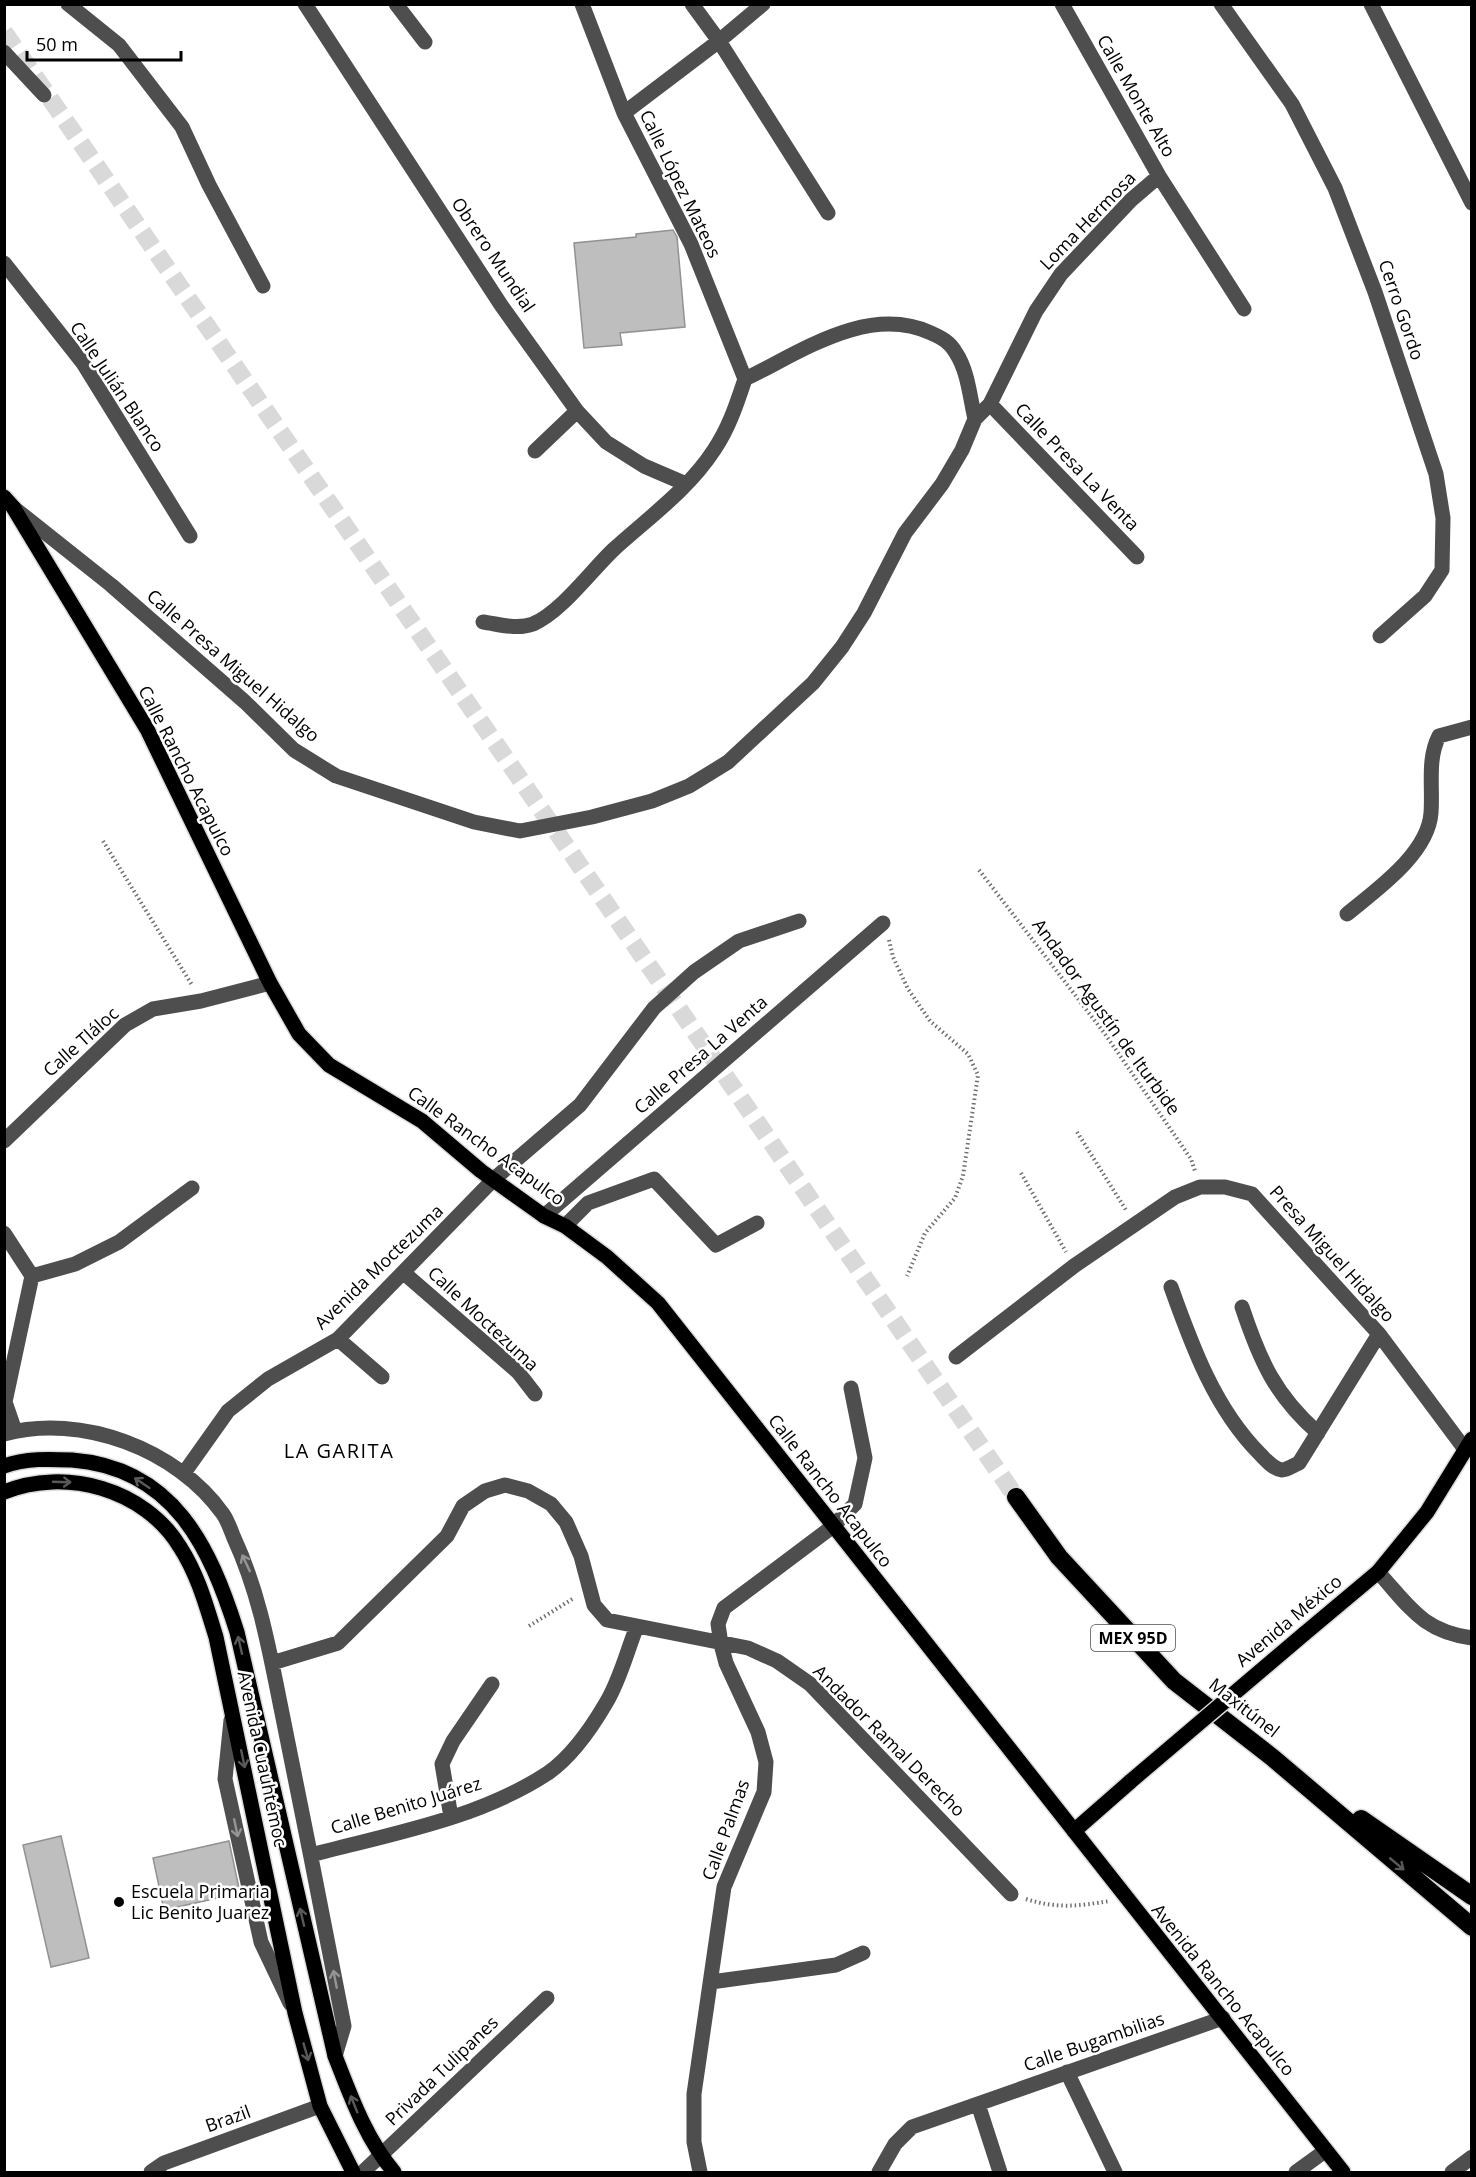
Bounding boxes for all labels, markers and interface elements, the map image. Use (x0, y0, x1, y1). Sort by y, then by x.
scale bar (27, 24, 182, 62)
street label: Calle Monte Alto (1092, 30, 1182, 161)
text: 50 m (36, 32, 78, 56)
street label: Calle López Mateos (635, 106, 727, 262)
street label: Loma Hermosa (1034, 166, 1141, 275)
street label: Obrero Mundial (446, 192, 541, 317)
street label: Cerro Gordo (1374, 256, 1430, 363)
street label: Calle Julián Blanco (65, 316, 170, 456)
street label: Calle Presa La Venta (1010, 397, 1145, 535)
street label: Calle Presa Miguel Hidalgo (142, 583, 325, 747)
street label: Calle Rancho Acapulco (133, 681, 240, 860)
street label: Andador Agustín de Iturbide (1027, 913, 1186, 1119)
street label: Calle Presa La Venta (629, 990, 772, 1119)
street label: Calle Tláloc (37, 1001, 123, 1082)
street label: Calle Rancho Acapulco (403, 1080, 570, 1210)
street label: Presa Miguel Hidalgo (1265, 1180, 1401, 1327)
street label: Avenida Moctezuma (309, 1199, 448, 1334)
street label: Calle Moctezuma (423, 1261, 544, 1376)
street label: Calle Rancho Acapulco (763, 1409, 898, 1572)
district label: LA GARITA (284, 1437, 394, 1464)
one-way arrow (51, 1477, 71, 1488)
one-way arrow (135, 1477, 151, 1489)
one-way arrow (239, 1555, 251, 1573)
street label: Avenida México (1230, 1569, 1346, 1672)
road number: MEX 95D (1091, 1625, 1175, 1651)
one-way arrow (233, 1636, 245, 1655)
street label: Andador Ramal Derecho (809, 1659, 971, 1821)
street label: Avenida Cuauhtémoc (233, 1669, 293, 1849)
street label: Maxitúnel (1204, 1672, 1285, 1742)
one-way arrow (238, 1749, 249, 1768)
street label: Calle Benito Juárez (327, 1771, 484, 1839)
street label: Calle Palmas (696, 1776, 754, 1883)
one-way arrow (231, 1817, 242, 1837)
one-way arrow (1389, 1857, 1404, 1871)
place label: Escuela Primaria Lic Benito Juarez (131, 1879, 270, 1924)
marker: Escuela Primaria Lic Benito Juarez (112, 1895, 126, 1909)
street label: Avenida Rancho Acapulco (1147, 1898, 1301, 2081)
one-way arrow (296, 1908, 308, 1927)
one-way arrow (329, 1970, 340, 1990)
street label: Calle Bugambilias (1020, 2006, 1167, 2076)
street label: Privada Tulipanes (380, 2010, 503, 2130)
one-way arrow (300, 2042, 312, 2061)
one-way arrow (348, 2096, 359, 2114)
street label: Brazil (202, 2099, 254, 2137)

